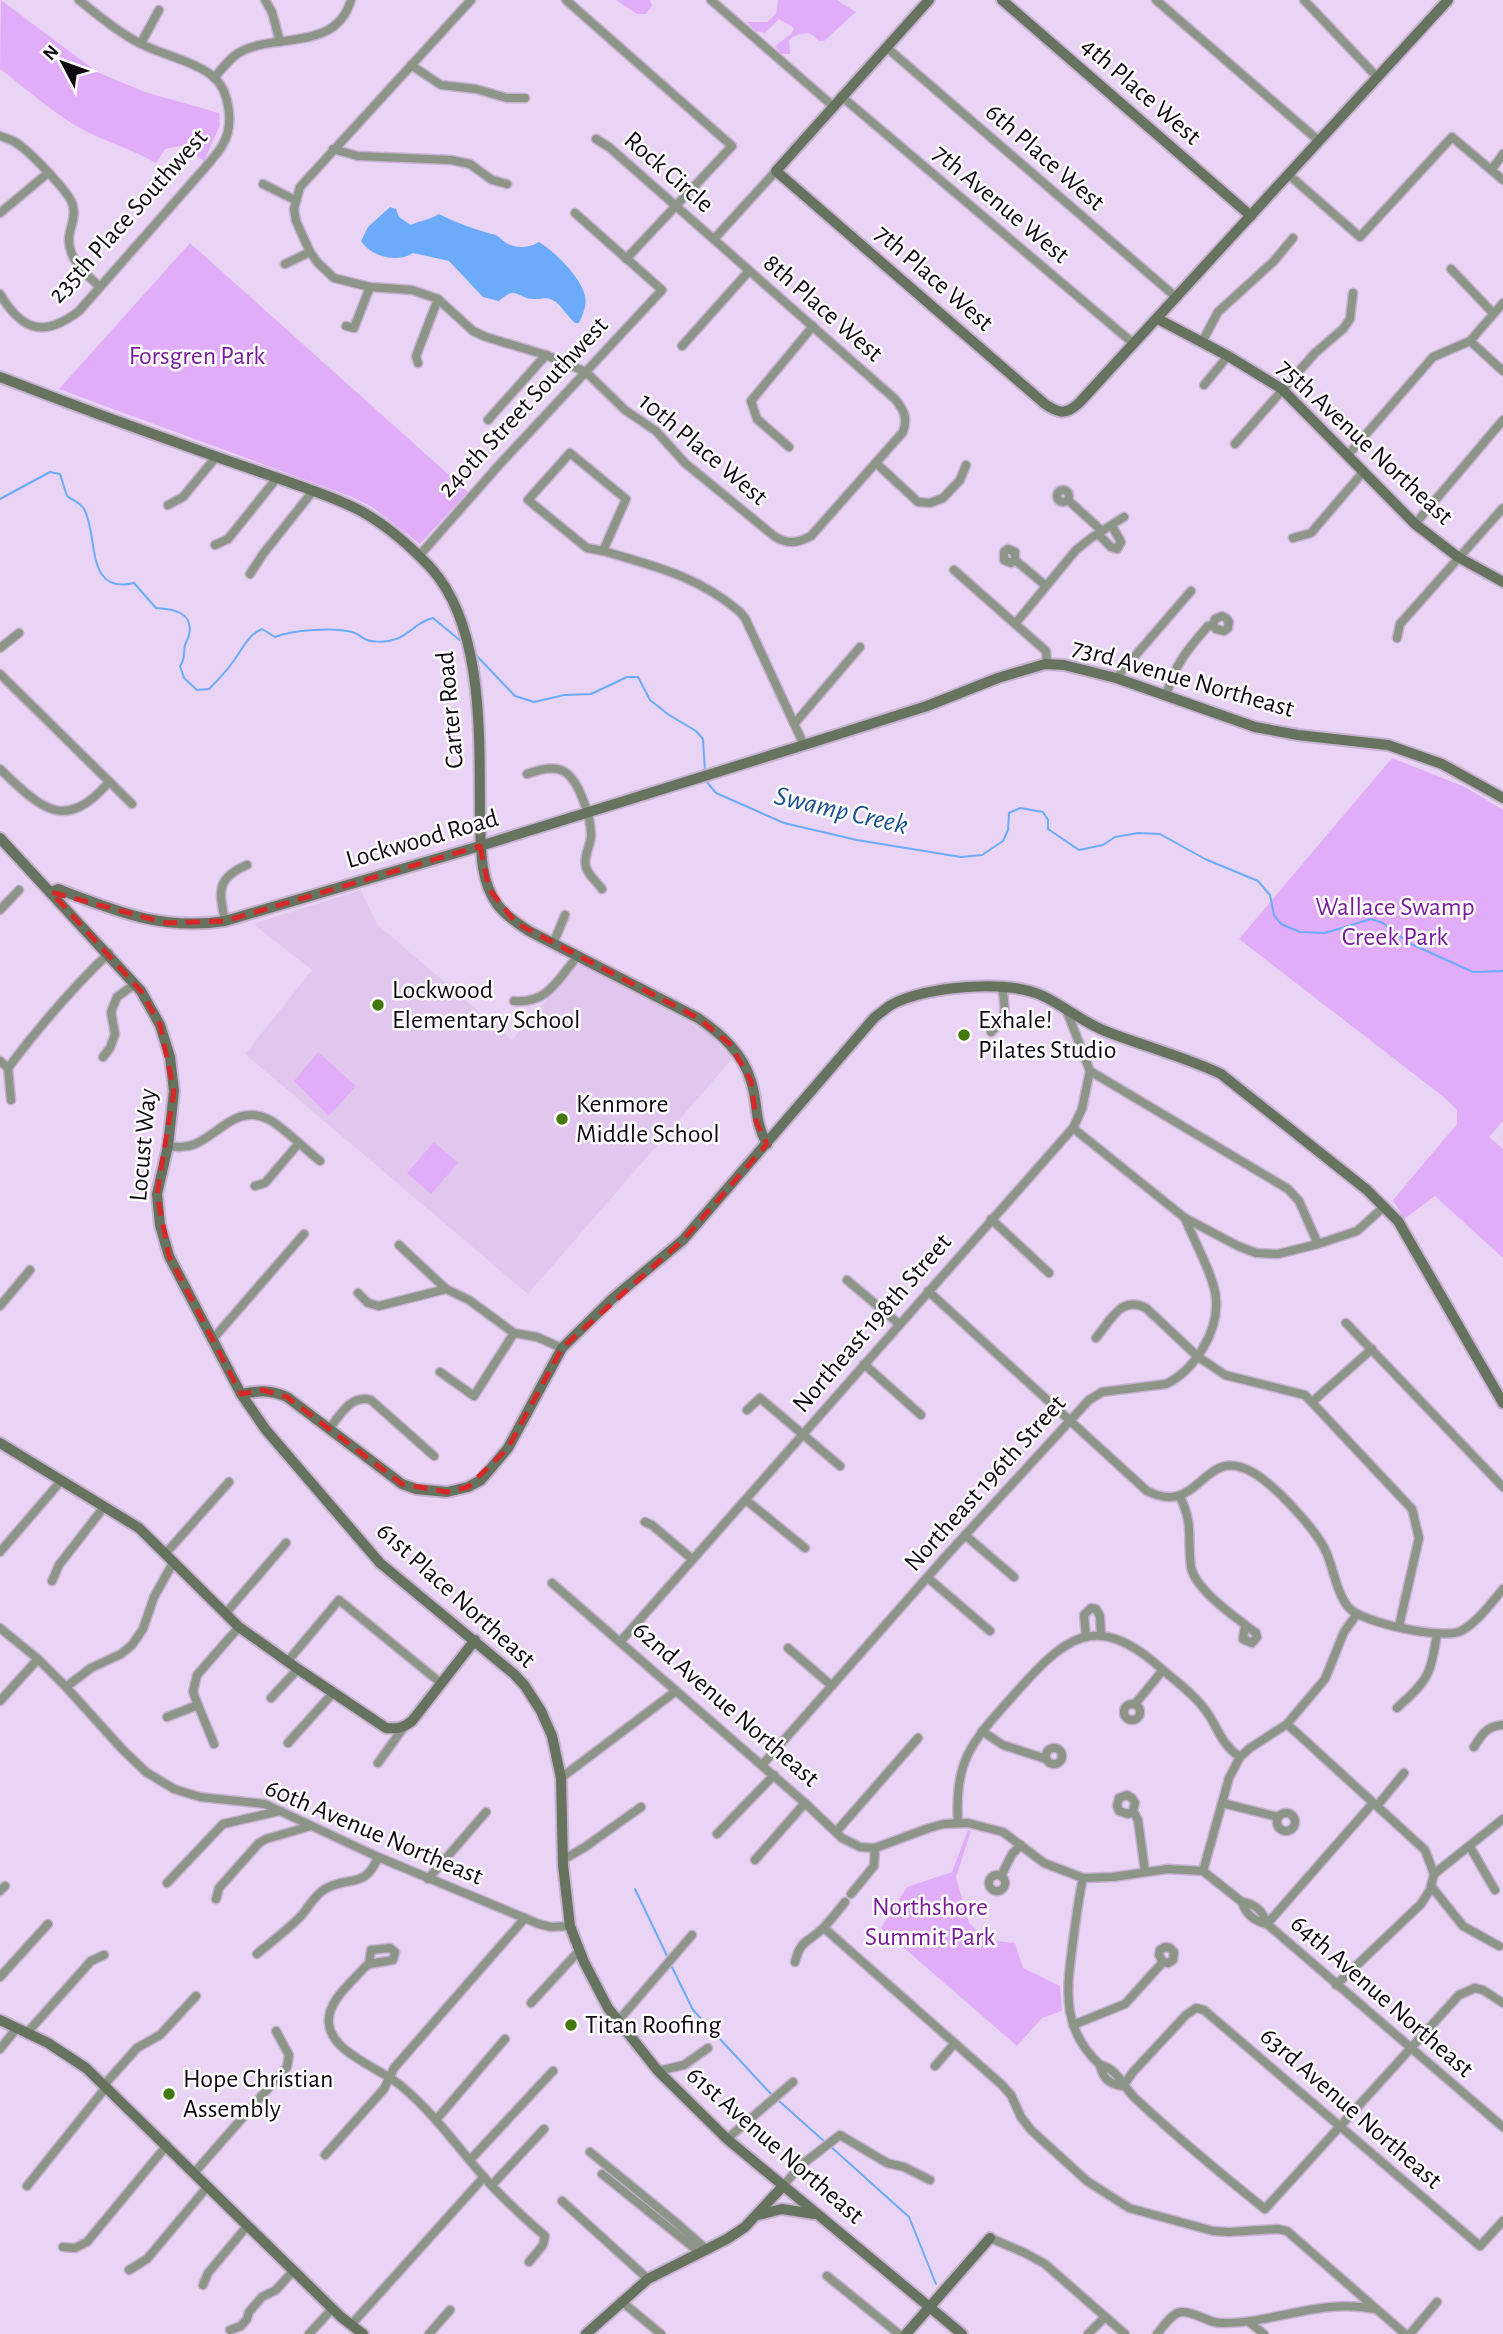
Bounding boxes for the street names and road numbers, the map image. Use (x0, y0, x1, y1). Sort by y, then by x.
street label: 4th Place West (1076, 32, 1206, 150)
street label: 6th Place West (980, 98, 1110, 216)
street label: 235th Place Southwest (43, 124, 213, 308)
street label: Rock Circle (619, 126, 719, 218)
street label: 7th Avenue West (928, 140, 1074, 268)
street label: 7th Place West (870, 220, 998, 336)
street label: 8th Place West (758, 249, 888, 367)
street label: 240th Street Southwest (433, 312, 613, 502)
street label: 75th Avenue Northeast (1272, 354, 1458, 530)
street label: 10th Place West (634, 388, 772, 510)
street label: 73rd Avenue Northeast (1069, 634, 1297, 722)
street label: Carter Road (432, 650, 468, 770)
street label: Lockwood Road (343, 805, 501, 873)
street label: Locust Way (125, 1087, 161, 1203)
street label: Northeast 198th Street (788, 1229, 956, 1417)
street label: Northeast 196th Street (899, 1390, 1071, 1576)
street label: 61st Place Northeast (372, 1517, 540, 1673)
street label: 62nd Avenue Northeast (628, 1616, 824, 1792)
street label: 60th Avenue Northeast (261, 1774, 487, 1890)
street label: 64th Avenue Northeast (1286, 1910, 1478, 2082)
street label: 63rd Avenue Northeast (1255, 2022, 1447, 2194)
street label: 61st Avenue Northeast (681, 2061, 869, 2229)

